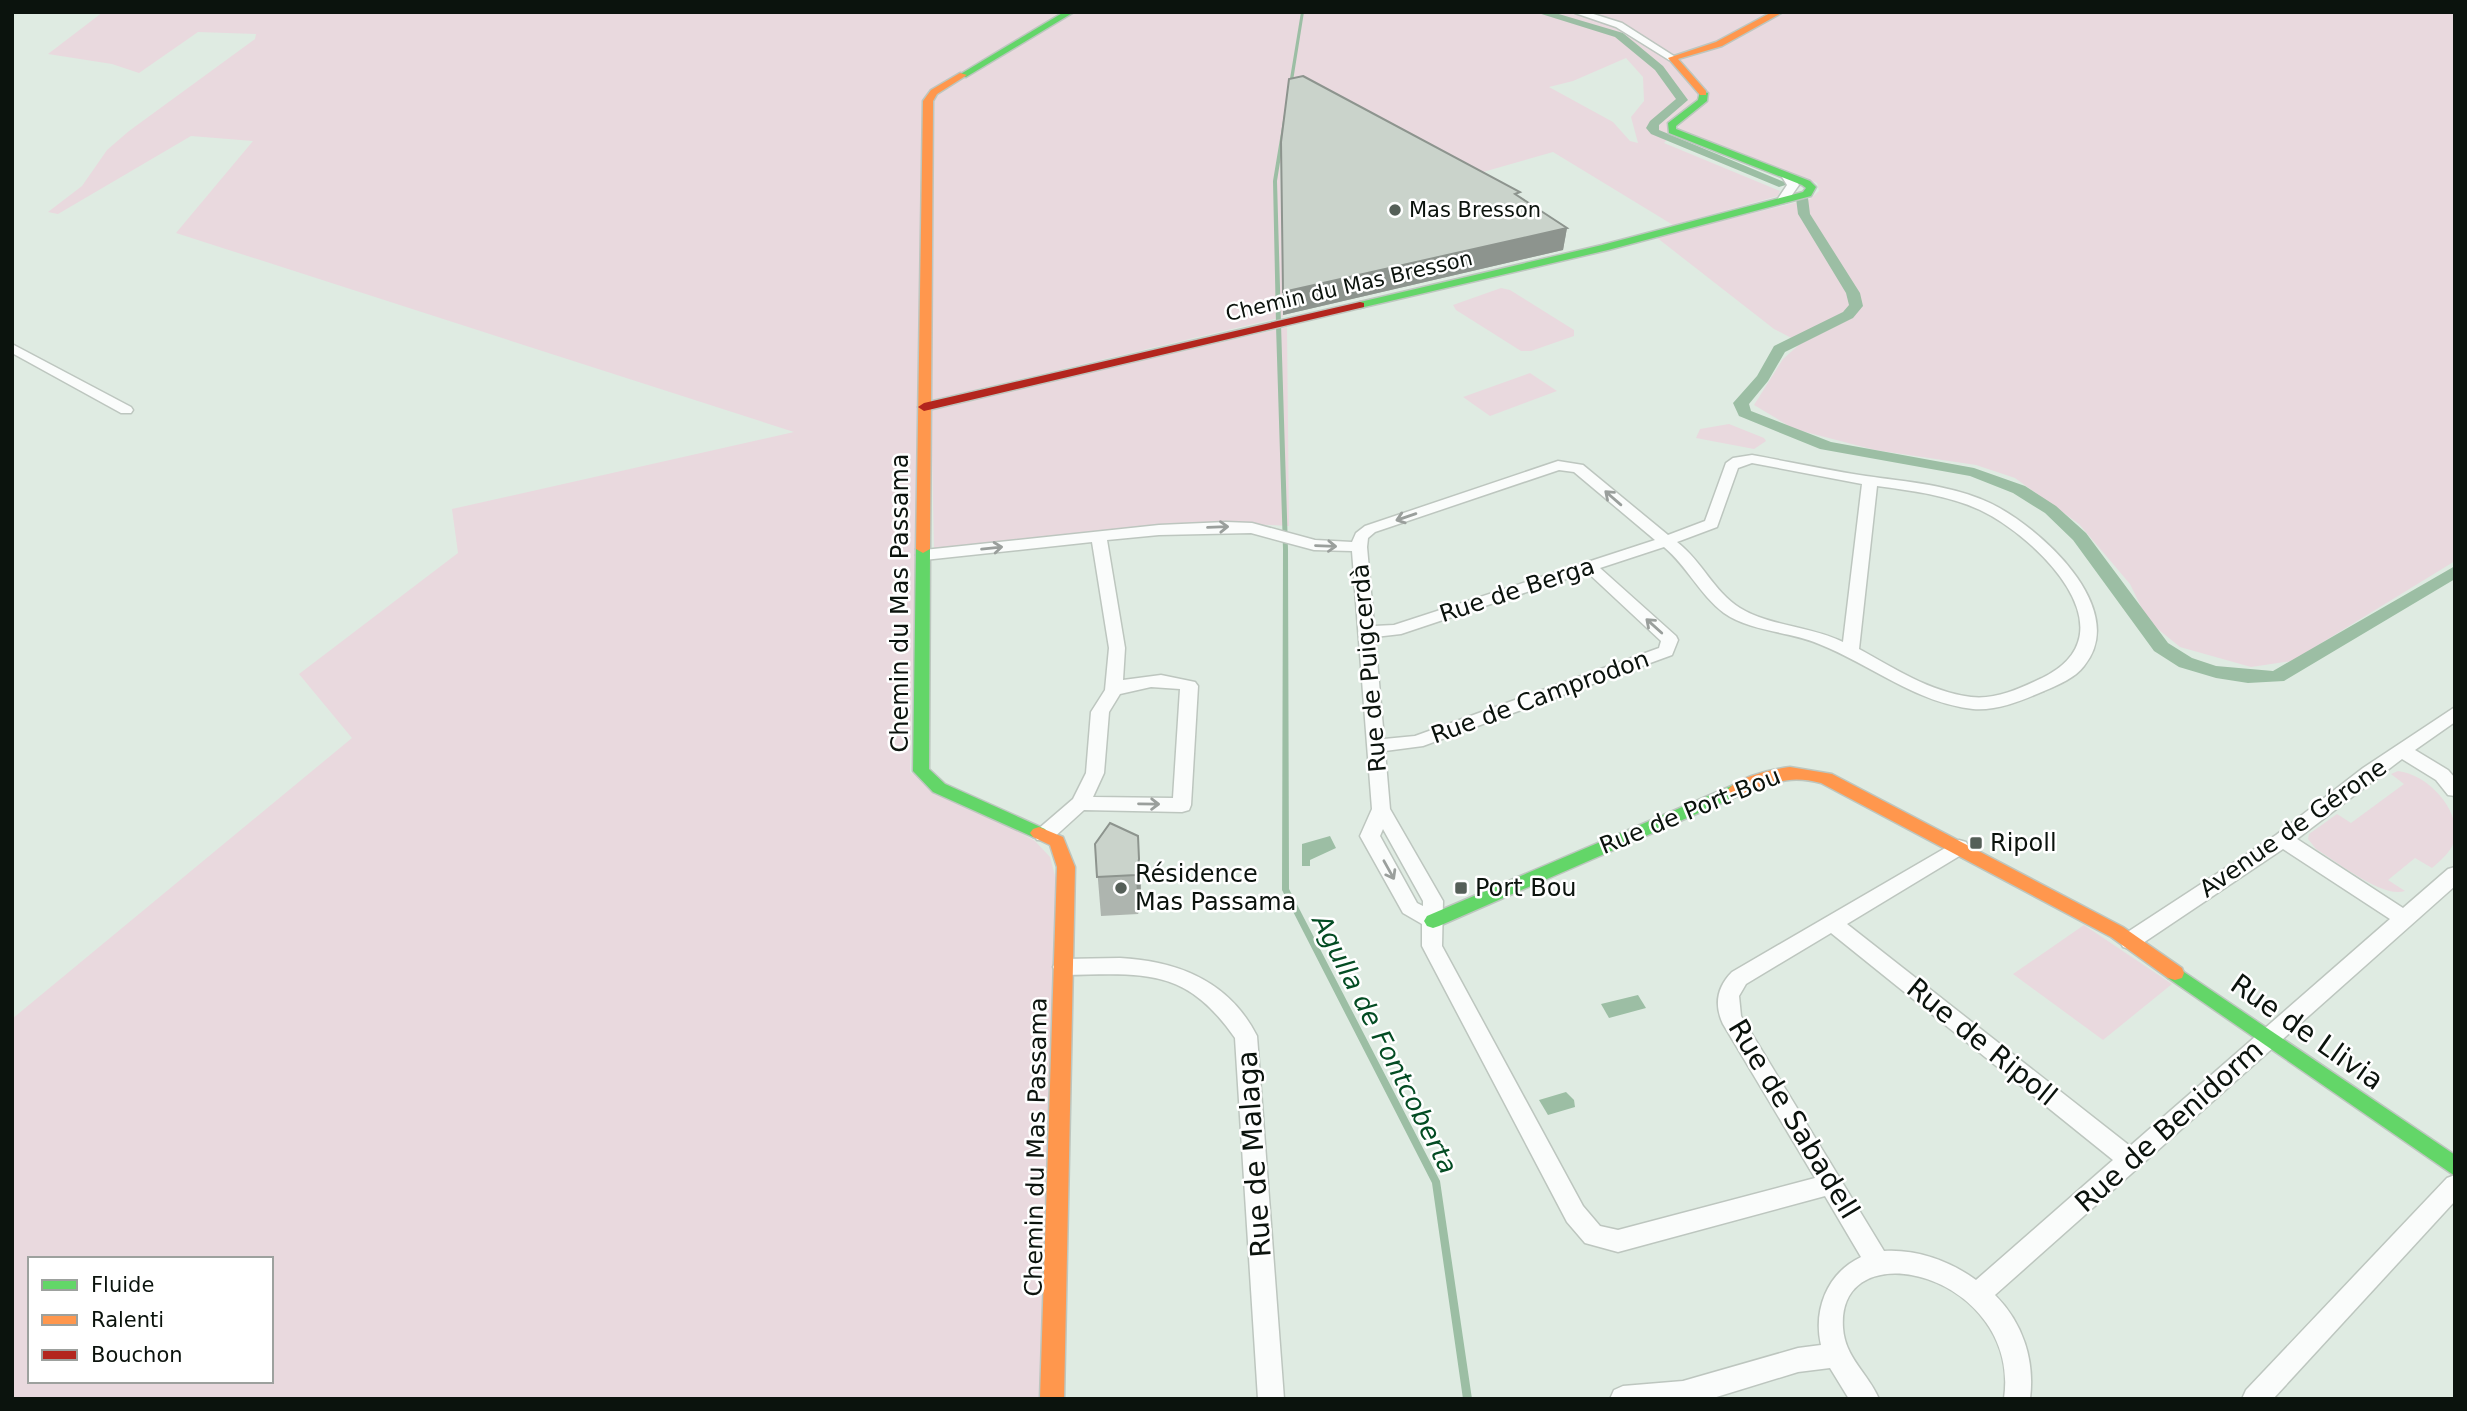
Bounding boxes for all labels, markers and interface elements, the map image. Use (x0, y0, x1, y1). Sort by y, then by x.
place label: Mas Bresson (1409, 198, 1541, 222)
marker: Mas Bresson (1387, 202, 1403, 218)
street label: Chemin du Mas Bresson (1223, 246, 1475, 326)
street label: Chemin du Mas Passama (886, 453, 914, 753)
one-way arrow (1605, 490, 1623, 506)
one-way arrow (1396, 512, 1418, 524)
one-way arrow (1206, 521, 1229, 534)
one-way arrow (1314, 539, 1337, 552)
one-way arrow (980, 541, 1002, 554)
street label: Rue de Berga (1436, 552, 1598, 628)
street label: Rue de Puigcerdà (1346, 563, 1392, 773)
one-way arrow (1646, 617, 1663, 634)
street label: Rue de Camprodon (1427, 645, 1653, 749)
street label: Avenue de Gérone (2194, 753, 2392, 903)
street label: Rue de Port-Bou (1595, 762, 1785, 860)
one-way arrow (1137, 797, 1160, 811)
place label: Ripoll (1990, 829, 2057, 857)
marker: Ripoll (1968, 835, 1984, 851)
one-way arrow (1383, 859, 1396, 880)
place label: Résidence Mas Passama (1135, 860, 1296, 916)
place label: Port Bou (1475, 874, 1577, 902)
marker: Résidence Mas Passama (1113, 880, 1129, 896)
marker: Port Bou (1453, 880, 1469, 896)
water label: Agulla de Fontcoberta (1306, 907, 1464, 1179)
street label: Rue de Llivia (2224, 967, 2390, 1097)
street label: Rue de Ripoll (1900, 971, 2064, 1113)
street label: Chemin du Mas Passama (1019, 997, 1053, 1297)
street label: Rue de Sabadell (1722, 1013, 1866, 1225)
street label: Rue de Benidorm (2068, 1033, 2270, 1219)
street label: Rue de Malaga (1230, 1050, 1278, 1258)
legend (28, 1257, 273, 1383)
text: Fluide (91, 1273, 154, 1297)
text: Ralenti (91, 1308, 164, 1332)
text: Bouchon (91, 1343, 183, 1367)

